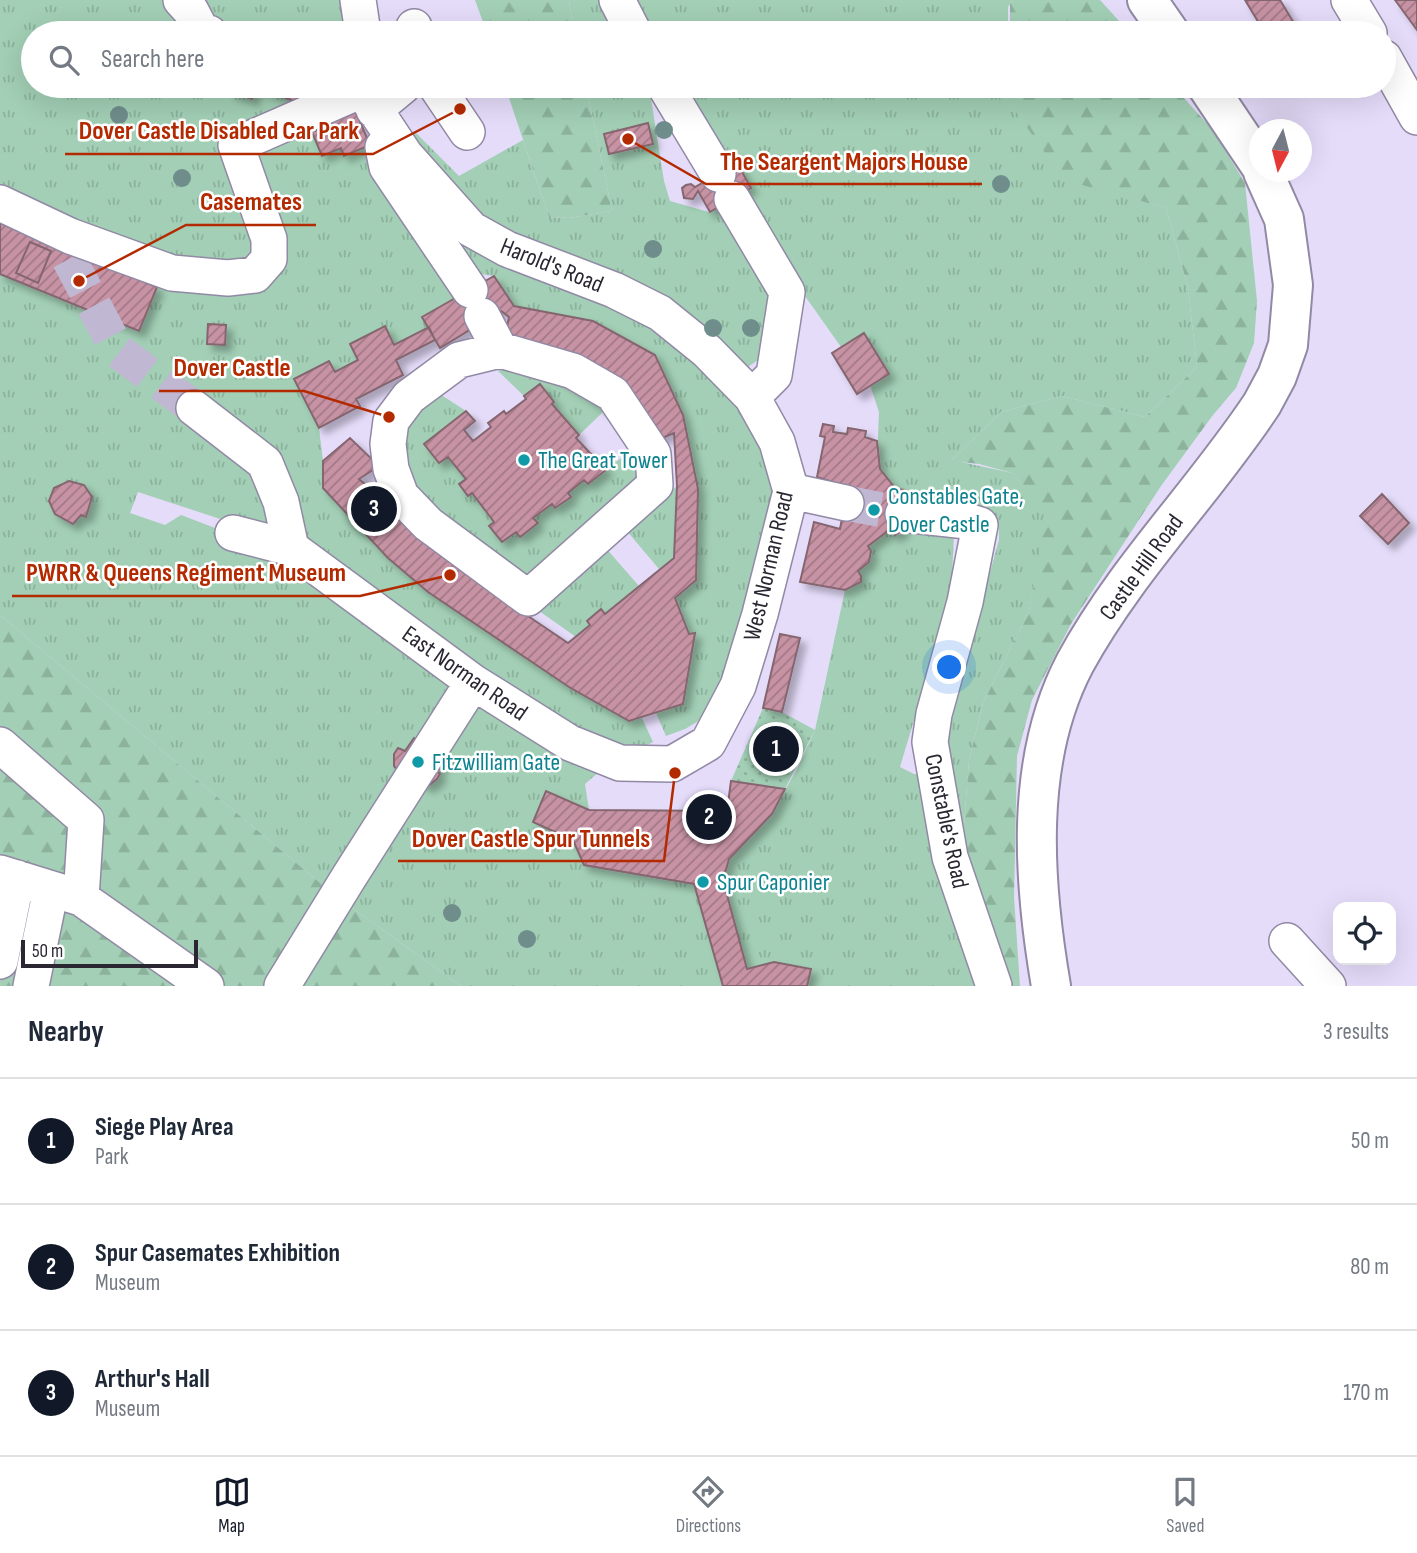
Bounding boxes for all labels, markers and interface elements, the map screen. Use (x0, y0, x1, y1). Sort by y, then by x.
search box (21, 21, 1396, 98)
icon: search (45, 41, 83, 79)
text: Search here (101, 44, 204, 75)
callout: Dover Castle Disabled Car Park (65, 107, 373, 154)
text: Dover Castle Disabled Car Park (79, 116, 359, 147)
north arrow (1249, 119, 1312, 182)
callout: The Seargent Majors House (706, 137, 982, 184)
text: The Seargent Majors House (720, 147, 968, 178)
callout: Casemates (186, 178, 316, 225)
text: Casemates (200, 187, 302, 218)
street label: Harold's Road (496, 232, 608, 299)
callout: Dover Castle (159, 344, 304, 391)
text: Dover Castle (173, 353, 291, 384)
place label: The Great Tower (538, 446, 668, 475)
marker: The Great Tower (516, 452, 532, 468)
place label: Constables Gate, Dover Castle (888, 482, 1024, 539)
pin: 3 (351, 483, 397, 535)
street label: West Norman Road (737, 489, 800, 644)
marker: Constables Gate, Dover Castle (866, 502, 882, 518)
street label: Castle Hill Road (1093, 509, 1189, 626)
callout: PWRR & Queens Regiment Museum (12, 549, 360, 596)
text: PWRR & Queens Regiment Museum (26, 558, 346, 589)
street label: East Norman Road (396, 620, 533, 727)
your location (932, 650, 966, 684)
pin: 1 (753, 723, 799, 775)
place label: Fitzwilliam Gate (432, 748, 560, 777)
street label: Constable's Road (918, 751, 975, 891)
marker: Fitzwilliam Gate (410, 754, 426, 770)
pin: 2 (686, 791, 732, 843)
callout: Dover Castle Spur Tunnels (398, 814, 664, 861)
text: Dover Castle Spur Tunnels (412, 824, 650, 855)
place label: Spur Caponier (717, 868, 830, 897)
marker: Spur Caponier (695, 874, 711, 890)
map controls (1333, 902, 1396, 965)
button: locate (1333, 902, 1396, 965)
scale bar (21, 937, 198, 969)
text: 50 m (32, 940, 63, 963)
text: Nearby (28, 1014, 104, 1050)
text: 3 results (1323, 1018, 1389, 1046)
text: Siege Play Area (95, 1112, 234, 1143)
text: 1 (46, 1127, 56, 1155)
text: 50 m (1351, 1127, 1389, 1155)
text: Park (95, 1143, 129, 1171)
text: Spur Casemates Exhibition (95, 1238, 340, 1269)
text: 2 (46, 1253, 56, 1281)
text: 80 m (1350, 1253, 1389, 1281)
text: Museum (95, 1269, 160, 1297)
text: Arthur's Hall (95, 1364, 210, 1395)
text: 3 (46, 1379, 56, 1407)
text: 170 m (1343, 1379, 1389, 1407)
text: Museum (95, 1395, 160, 1423)
tab: Map (213, 1473, 251, 1538)
tab: Directions (676, 1473, 741, 1538)
tab: Saved (1166, 1473, 1204, 1538)

